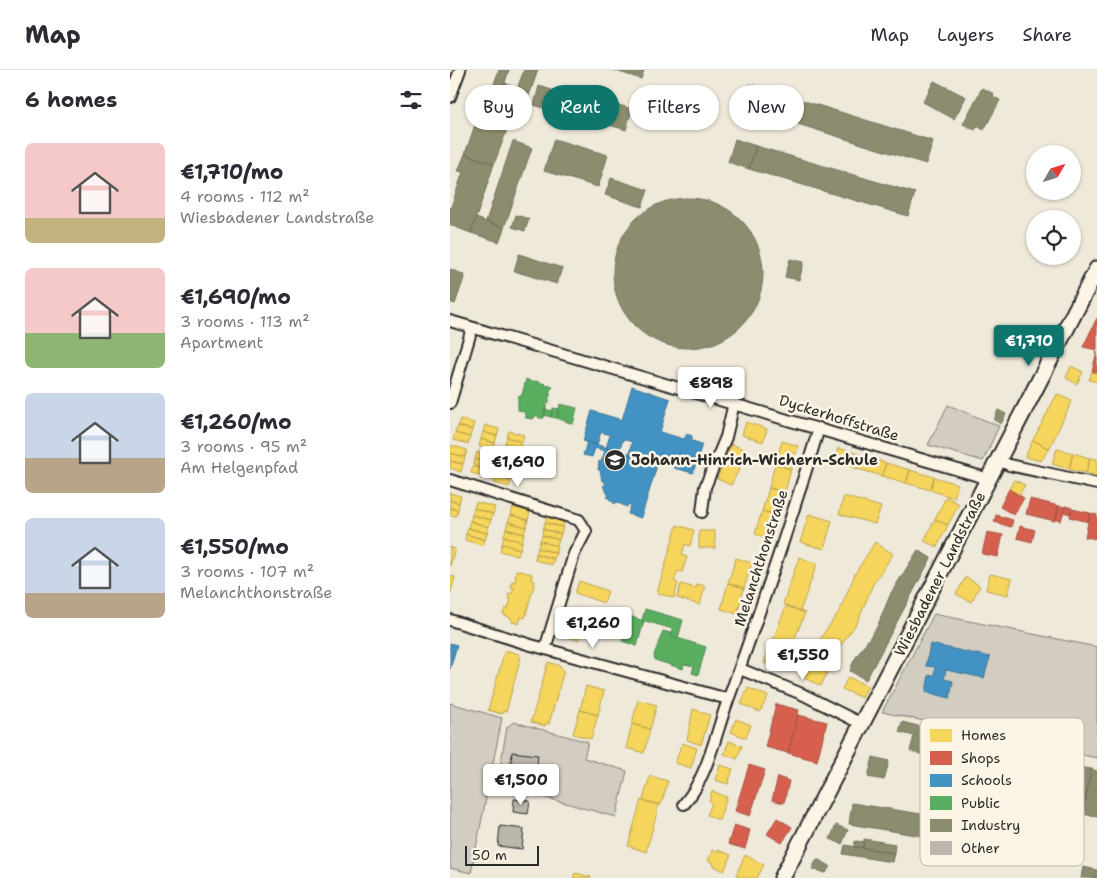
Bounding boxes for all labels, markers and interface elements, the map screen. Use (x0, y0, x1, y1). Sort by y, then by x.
text: Map (25, 19, 81, 51)
text: Map (871, 23, 909, 47)
text: Layers (937, 23, 994, 47)
text: Share (1022, 23, 1072, 47)
chip: Buy (465, 85, 532, 130)
chip: Rent (542, 85, 619, 130)
chip: Filters (629, 85, 719, 130)
chip: New (729, 85, 804, 130)
text: 6 homes (25, 86, 117, 114)
icon: filters (397, 86, 425, 114)
north arrow (1026, 145, 1081, 200)
map controls (1026, 145, 1081, 265)
text: €1,710/mo (180, 158, 283, 186)
icon: home (65, 163, 125, 223)
text: 4 rooms · 112 m² (180, 186, 310, 207)
text: Wiesbadener Landstraße (180, 207, 374, 228)
button: locate (1026, 210, 1081, 265)
text: €1,690/mo (180, 283, 291, 311)
icon: home (65, 288, 125, 348)
text: 3 rooms · 113 m² (180, 311, 310, 332)
pin: €1,710 (988, 324, 1070, 367)
text: €1,710 (1005, 330, 1053, 351)
text: Apartment (180, 332, 263, 353)
pin: €898 (681, 366, 741, 409)
text: €898 (689, 372, 733, 393)
street label: Dyckerhoffstraße (777, 390, 901, 446)
text: €1,260/mo (180, 408, 292, 436)
icon: home (65, 413, 125, 473)
text: 3 rooms · 95 m² (180, 436, 307, 457)
pin: €1,690 (477, 446, 559, 488)
school or university icon: Johann-Hinrich-Wichern-Schule (603, 448, 627, 472)
place label: Johann-Hinrich-Wichern-Schule (631, 450, 878, 470)
text: €1,690 (491, 451, 545, 472)
text: Am Helgenpfad (180, 457, 298, 478)
street label: Melanchthonstraße (729, 487, 793, 629)
street label: Wiesbadener Landstraße (890, 488, 990, 660)
text: €1,550/mo (180, 533, 289, 561)
icon: home (65, 538, 125, 598)
text: 3 rooms · 107 m² (180, 561, 314, 582)
text: Melanchthonstraße (180, 582, 332, 603)
pin: €1,260 (552, 606, 634, 649)
text: €1,260 (566, 612, 620, 633)
pin: €1,550 (762, 638, 844, 681)
text: €1,550 (777, 644, 829, 665)
legend (920, 718, 1084, 866)
text: Homes (961, 726, 1006, 744)
text: Shops (961, 749, 1000, 767)
pin: €1,500 (480, 764, 562, 806)
text: €1,500 (494, 769, 548, 790)
text: Schools (961, 771, 1012, 789)
text: Public (961, 794, 1000, 812)
text: Industry (961, 816, 1020, 834)
text: Other (961, 839, 1000, 857)
scale bar (465, 843, 539, 866)
text: 50 m (472, 846, 507, 864)

